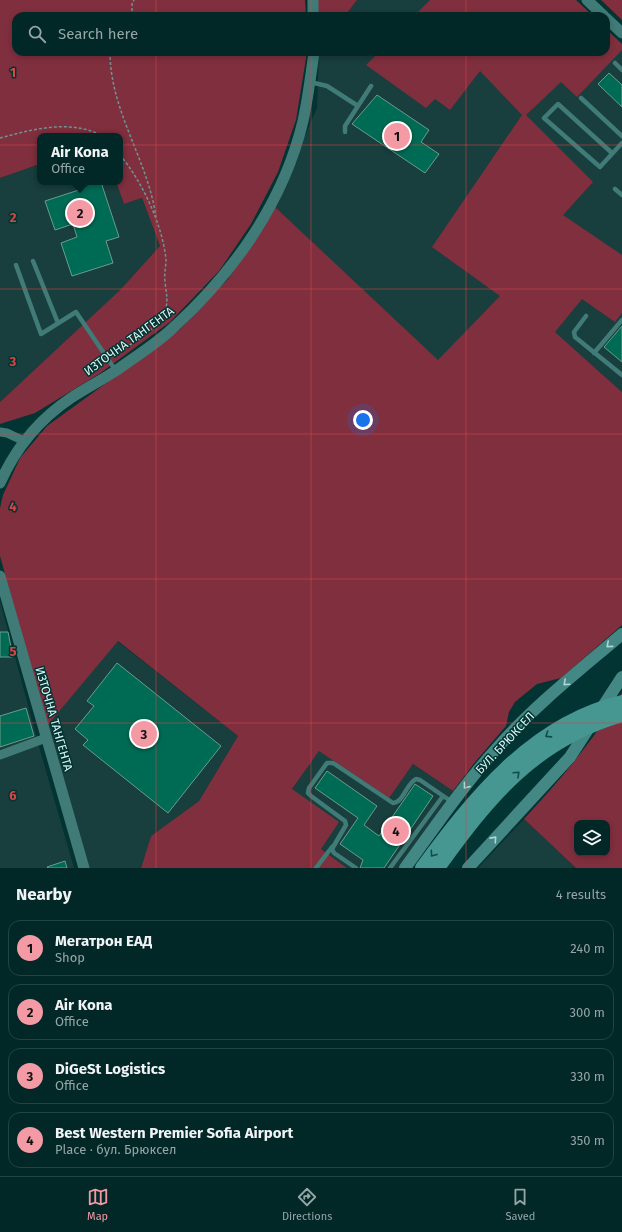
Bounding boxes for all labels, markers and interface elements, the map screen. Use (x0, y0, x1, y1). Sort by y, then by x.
search box (12, 12, 610, 56)
icon: search (26, 23, 48, 45)
text: Search here (58, 25, 138, 43)
text: 1 (10, 65, 16, 80)
pin: 1 (384, 121, 410, 151)
popup (37, 133, 123, 185)
text: Air Kona (51, 143, 109, 161)
text: Office (51, 161, 85, 176)
pin: 2 (67, 198, 93, 228)
text: 2 (10, 210, 17, 225)
street label: ИЗТОЧНА ТАНГЕНТА (81, 304, 177, 378)
text: 3 (9, 354, 17, 369)
your location (353, 410, 373, 430)
text: 4 (9, 499, 17, 514)
one-way arrow (606, 641, 613, 648)
text: 5 (10, 644, 17, 659)
street label: ИЗТОЧНА ТАНГЕНТА (32, 665, 76, 773)
one-way arrow (563, 678, 571, 685)
street label: БУЛ. БРЮКСЕЛ (473, 709, 537, 777)
pin: 3 (131, 719, 157, 749)
one-way arrow (545, 730, 552, 737)
one-way arrow (512, 772, 519, 779)
one-way arrow (463, 782, 471, 789)
text: 6 (9, 788, 17, 803)
pin: 4 (383, 816, 409, 846)
map controls (574, 820, 610, 856)
button: layers (574, 820, 610, 856)
one-way arrow (489, 836, 497, 844)
one-way arrow (431, 849, 438, 856)
text: Nearby (16, 884, 71, 905)
text: 4 results (556, 887, 606, 902)
text: Мегатрон ЕАД (55, 932, 152, 950)
text: 1 (27, 941, 33, 956)
text: 240 m (570, 941, 605, 956)
text: Shop (55, 950, 85, 965)
text: Air Kona (55, 996, 113, 1014)
text: 2 (27, 1005, 33, 1020)
text: 300 m (569, 1005, 605, 1020)
text: Office (55, 1014, 89, 1029)
text: DiGeSt Logistics (55, 1060, 165, 1078)
text: 3 (27, 1069, 33, 1084)
text: 330 m (570, 1069, 605, 1084)
text: Office (55, 1078, 89, 1093)
text: Best Western Premier Sofia Airport (55, 1124, 293, 1142)
text: 4 (26, 1133, 34, 1148)
text: 350 m (570, 1133, 605, 1148)
text: Place · бул. Брюксел (55, 1142, 177, 1157)
tab: Map (87, 1186, 109, 1223)
tab: Directions (282, 1186, 332, 1223)
tab: Saved (506, 1186, 535, 1223)

